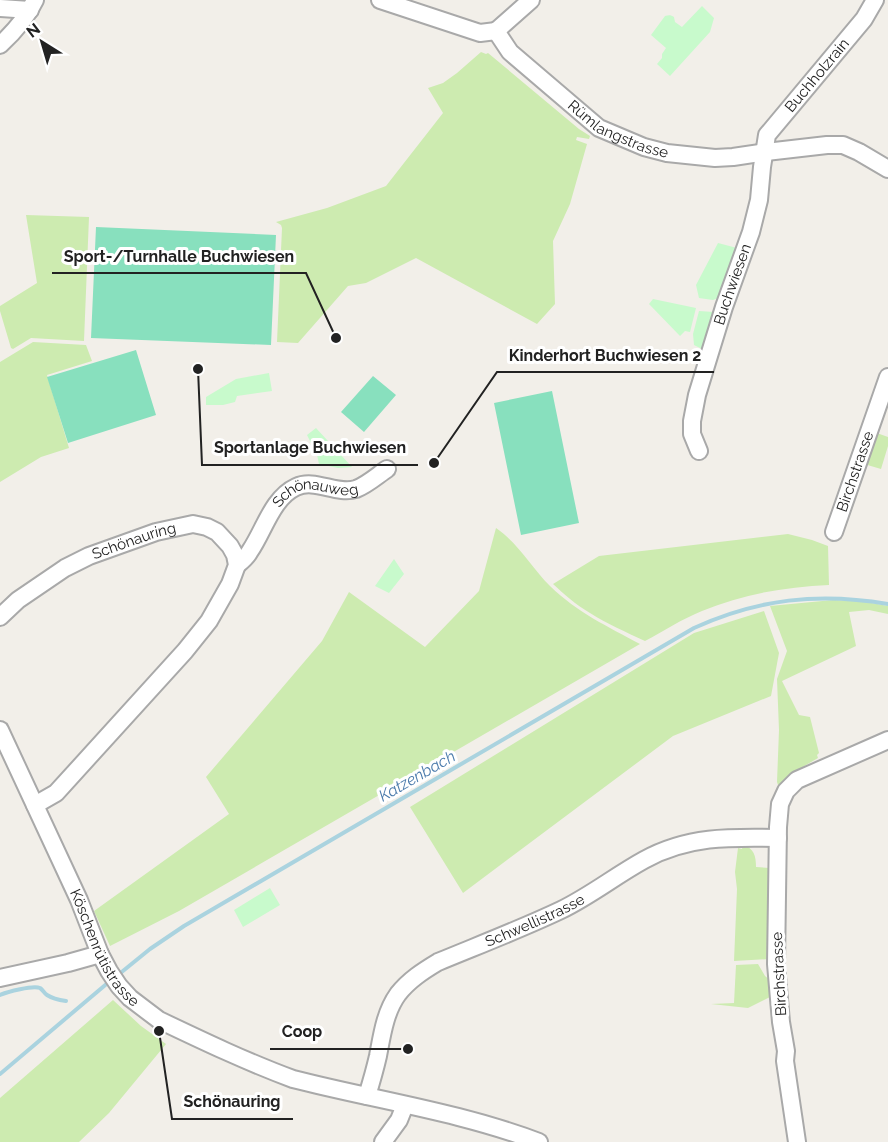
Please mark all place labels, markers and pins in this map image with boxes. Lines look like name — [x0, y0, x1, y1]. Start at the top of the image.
callout: Sport-/Turnhalle Buchwiesen — [52, 239, 306, 273]
callout: Kinderhort Buchwiesen 2 — [497, 338, 714, 372]
callout: Sportanlage Buchwiesen — [202, 431, 418, 465]
callout: Coop — [270, 1015, 335, 1049]
callout: Schönauring — [172, 1085, 293, 1119]

